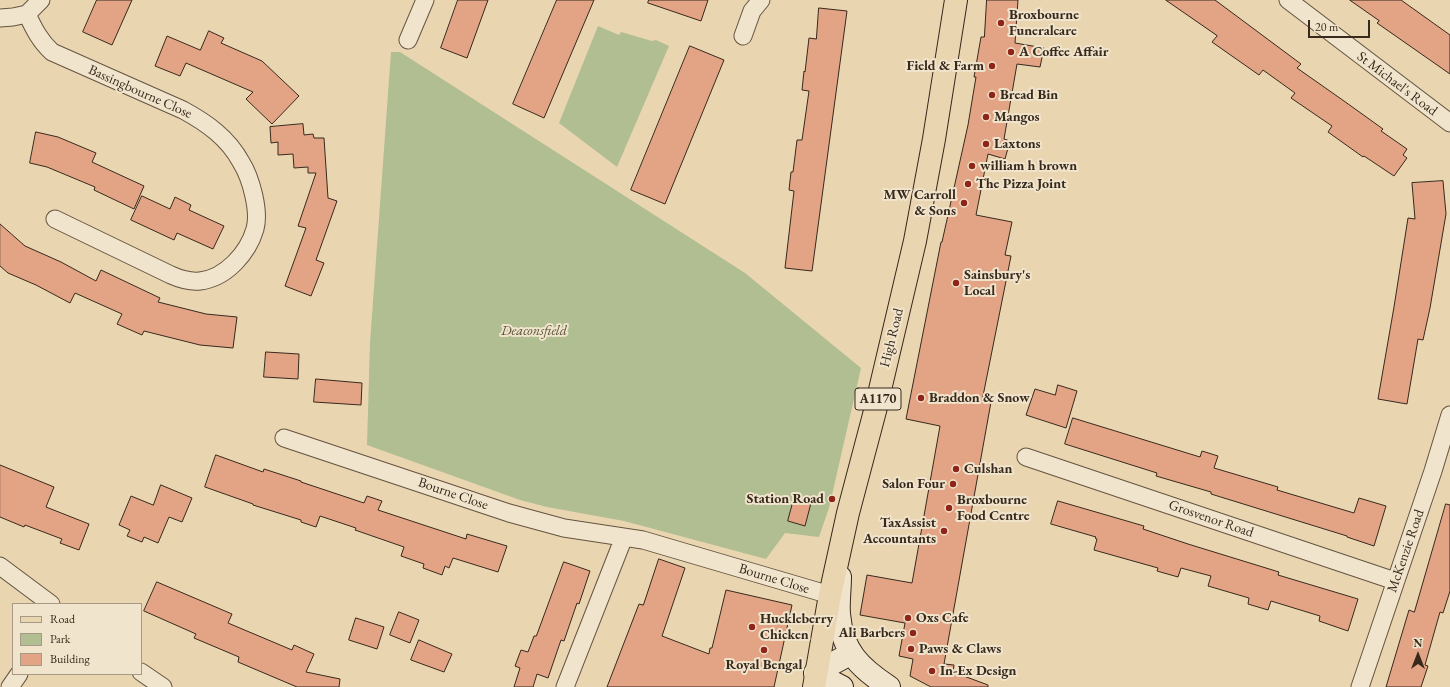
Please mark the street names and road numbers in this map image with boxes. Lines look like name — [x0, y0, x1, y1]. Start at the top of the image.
street label: St Michael's Road — [1353, 48, 1441, 120]
street label: Bassingbourne Close — [86, 62, 194, 122]
street label: High Road — [877, 307, 907, 369]
road number: A1170 — [855, 388, 901, 410]
street label: Bourne Close — [416, 474, 490, 514]
street label: Grosvenor Road — [1166, 497, 1256, 541]
street label: McKenzie Road — [1384, 507, 1428, 595]
street label: Bourne Close — [737, 560, 811, 598]

